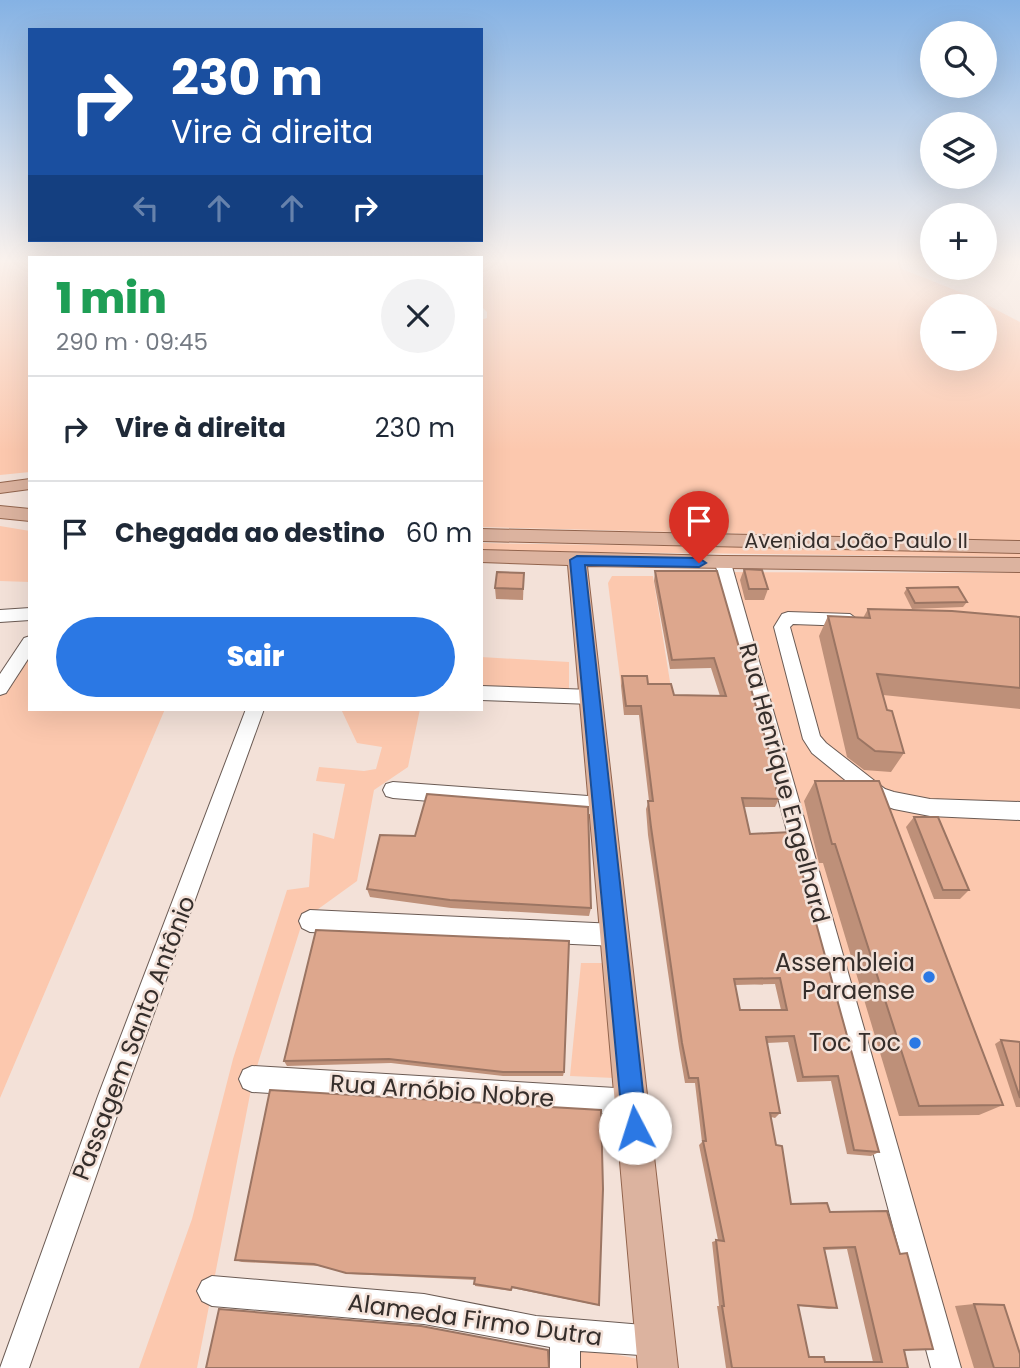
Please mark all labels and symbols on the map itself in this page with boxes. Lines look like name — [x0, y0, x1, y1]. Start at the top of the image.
pin — [669, 491, 729, 563]
street label: Avenida João Paulo II — [744, 526, 968, 555]
street label: Rua Henrique Engelhard — [731, 639, 838, 927]
street label: Passagem Santo Antônio — [64, 891, 203, 1185]
place label: Assembleia Paraense — [775, 946, 915, 1007]
marker: Assembleia Paraense — [921, 969, 937, 985]
place label: Toc Toc — [809, 1026, 901, 1059]
marker: Toc Toc — [907, 1035, 923, 1051]
street label: Rua Arnóbio Nobre — [329, 1066, 555, 1115]
position arrow — [598, 1091, 672, 1165]
street label: Alameda Firmo Dutra — [346, 1285, 604, 1354]

